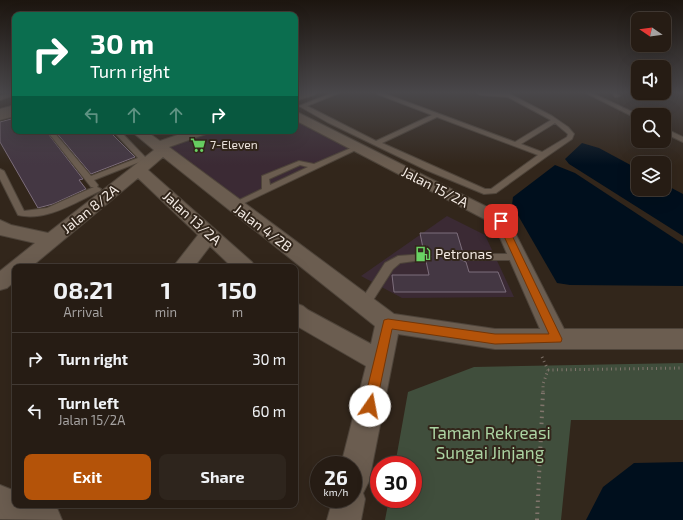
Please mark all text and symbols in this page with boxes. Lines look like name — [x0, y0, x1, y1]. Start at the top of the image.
north arrow — [631, 12, 671, 52]
map controls — [631, 12, 671, 196]
text: 30 m — [90, 26, 154, 60]
icon: right — [24, 28, 76, 80]
text: Turn right — [90, 60, 170, 82]
button: sound — [631, 60, 671, 100]
icon: left — [81, 104, 103, 126]
icon: ahead — [123, 104, 145, 126]
icon: ahead — [165, 104, 187, 126]
icon: right — [207, 104, 229, 126]
button: search — [631, 108, 671, 148]
supermarket icon: 7-Eleven — [189, 136, 207, 154]
place label: 7-Eleven — [210, 137, 258, 151]
button: layers — [631, 156, 671, 196]
street label: Jalan 15/2A — [399, 163, 472, 211]
street label: Jalan 8/2A — [58, 180, 122, 237]
street label: Jalan 13/2A — [160, 187, 225, 248]
street label: Jalan 4/2B — [231, 200, 296, 255]
pin — [484, 204, 518, 238]
icon: arrive — [490, 210, 512, 232]
fuel station icon: Petronas — [414, 245, 432, 263]
place label: Petronas — [435, 245, 492, 262]
text: 08:21 — [53, 275, 114, 304]
text: 1 — [161, 275, 171, 304]
text: 150 — [218, 275, 257, 304]
text: Arrival — [64, 304, 103, 320]
text: min — [155, 304, 177, 320]
text: m — [232, 304, 243, 320]
icon: right — [24, 348, 46, 370]
text: Turn right — [58, 350, 128, 368]
text: 30 m — [252, 350, 286, 368]
position arrow — [349, 385, 391, 427]
text: Turn left — [58, 394, 119, 412]
icon: left — [24, 400, 46, 422]
text: 60 m — [252, 402, 286, 420]
text: Jalan 15/2A — [58, 412, 125, 428]
park label: Taman Rekreasi Sungai Jinjang — [429, 422, 551, 463]
button: Exit — [24, 454, 151, 500]
button: Share — [159, 454, 286, 500]
speed limit sign: 30 — [370, 456, 422, 508]
text: 26 — [324, 465, 348, 489]
text: km/h — [324, 486, 348, 498]

